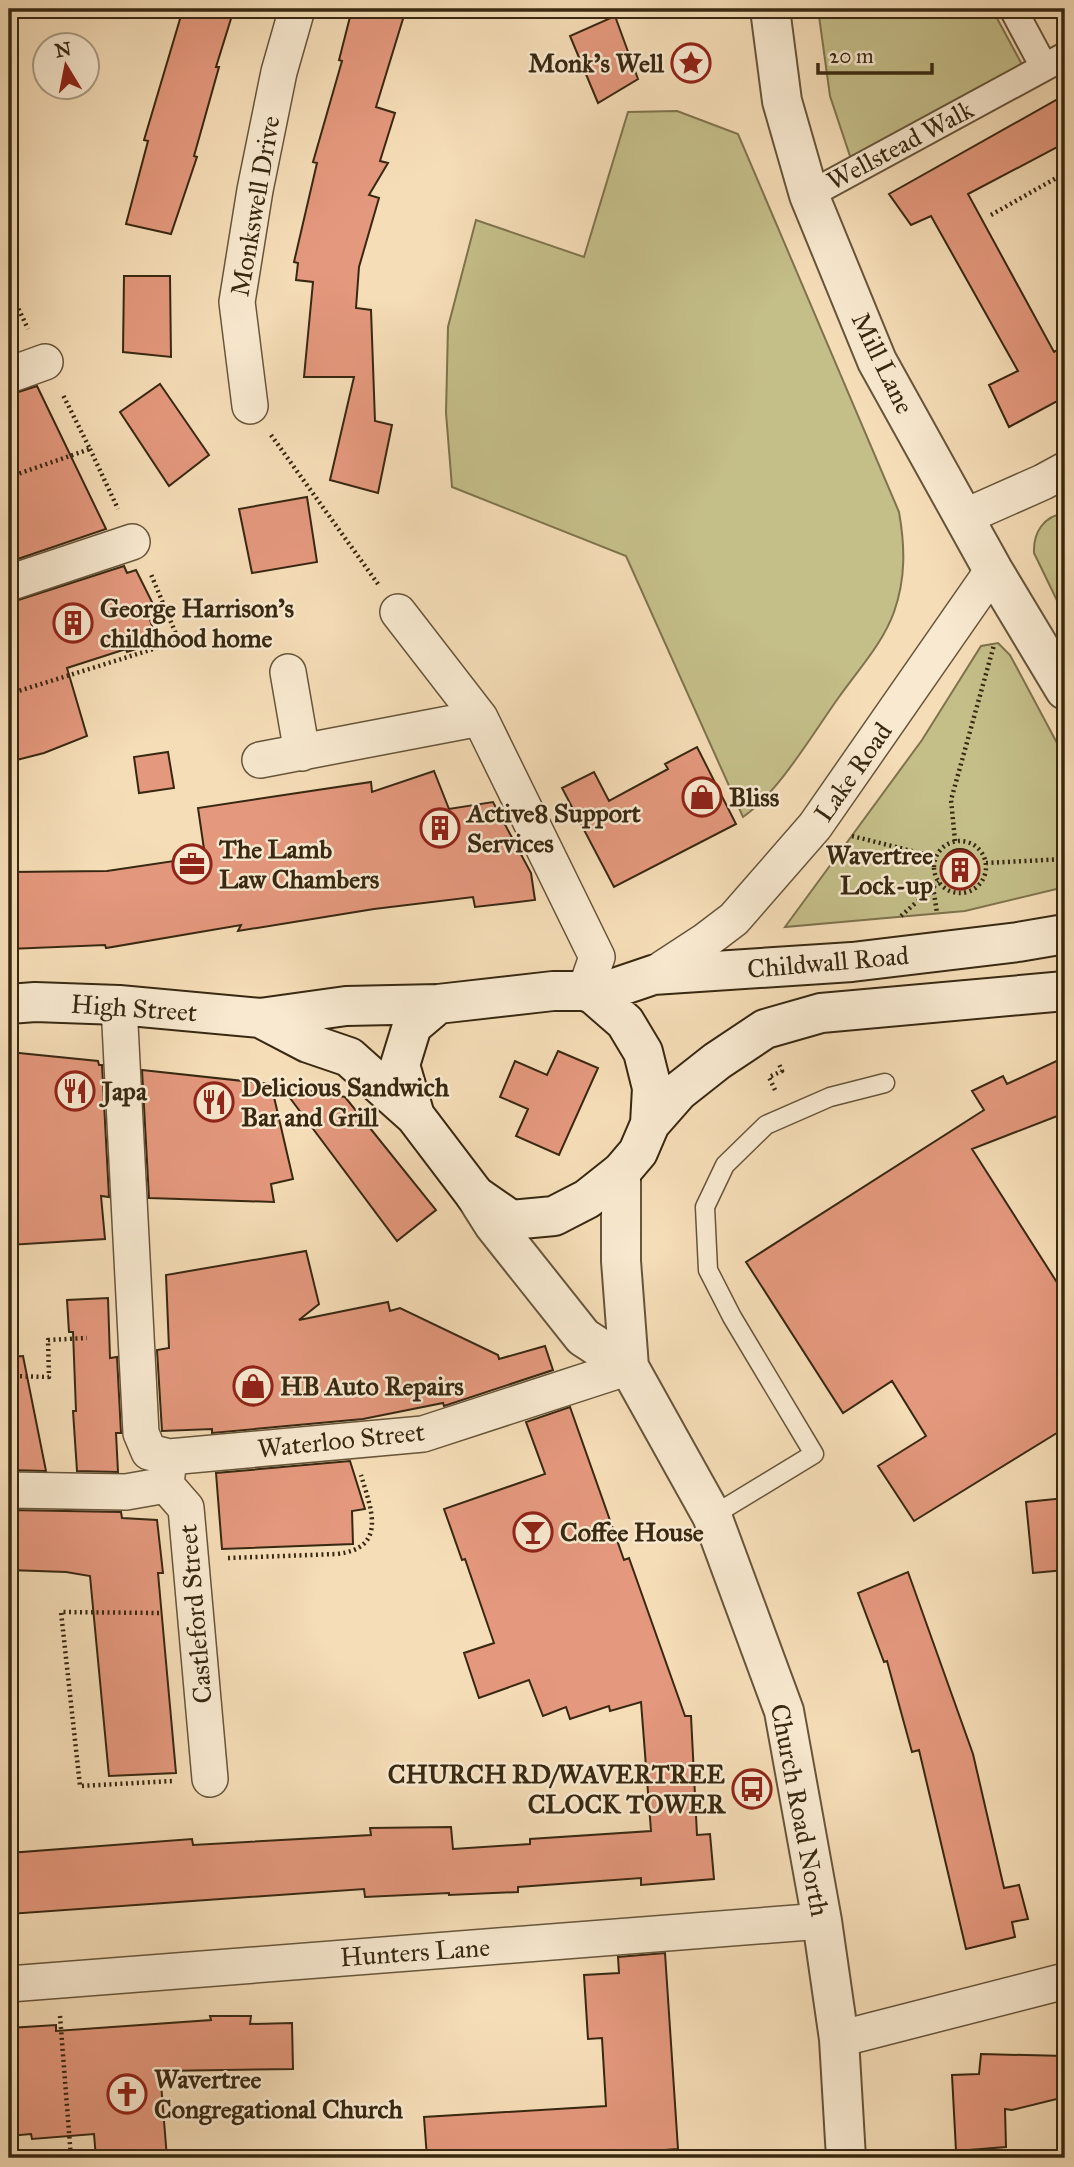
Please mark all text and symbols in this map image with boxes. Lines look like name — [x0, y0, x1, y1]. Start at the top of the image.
north arrow — [32, 32, 102, 102]
scale bar — [818, 32, 932, 76]
text: N — [53, 37, 73, 62]
place icon: Monk's Well — [670, 42, 712, 84]
text: 20 m — [829, 43, 874, 69]
place label: Monk's Well — [528, 47, 665, 79]
street label: Wellstead Walk — [821, 93, 979, 197]
street label: Monkswell Drive — [223, 113, 287, 299]
street label: Mill Lane — [845, 307, 921, 419]
place label: George Harrison's childhood home — [100, 592, 295, 654]
building icon: George Harrison's childhood home — [52, 602, 94, 644]
street label: Lake Road — [807, 716, 899, 828]
shop icon: Bliss — [681, 776, 723, 818]
place label: Bliss — [729, 781, 780, 813]
place label: Active8 Support Services — [465, 797, 642, 859]
building icon: Active8 Support Services — [419, 807, 461, 849]
place label: The Lamb Law Chambers — [218, 833, 380, 895]
place label: Wavertree Lock-up — [826, 839, 933, 901]
office icon: The Lamb Law Chambers — [171, 843, 213, 885]
building icon: Wavertree Lock-up — [939, 849, 981, 891]
street label: Childwall Road — [746, 939, 910, 985]
street label: High Street — [70, 988, 198, 1028]
restaurant icon: Japa — [54, 1070, 96, 1112]
place label: Delicious Sandwich Bar and Grill — [241, 1071, 450, 1133]
place label: Japa — [99, 1075, 148, 1108]
restaurant icon: Delicious Sandwich Bar and Grill — [193, 1081, 235, 1123]
shop icon: HB Auto Repairs — [232, 1365, 274, 1407]
place label: HB Auto Repairs — [280, 1370, 464, 1402]
street label: Waterloo Street — [256, 1415, 426, 1465]
bar icon: Coffee House — [512, 1511, 554, 1553]
place label: Coffee House — [560, 1516, 704, 1548]
street label: Castleford Street — [171, 1523, 219, 1705]
street label: Church Road North — [764, 1701, 836, 1919]
place label: CHURCH RD/WAVERTREE CLOCK TOWER — [388, 1758, 727, 1820]
bus stop icon: CHURCH RD/WAVERTREE CLOCK TOWER — [731, 1768, 773, 1810]
street label: Hunters Lane — [339, 1931, 491, 1973]
place label: Wavertree Congregational Church — [154, 2063, 403, 2126]
church icon: Wavertree Congregational Church — [106, 2073, 148, 2115]

